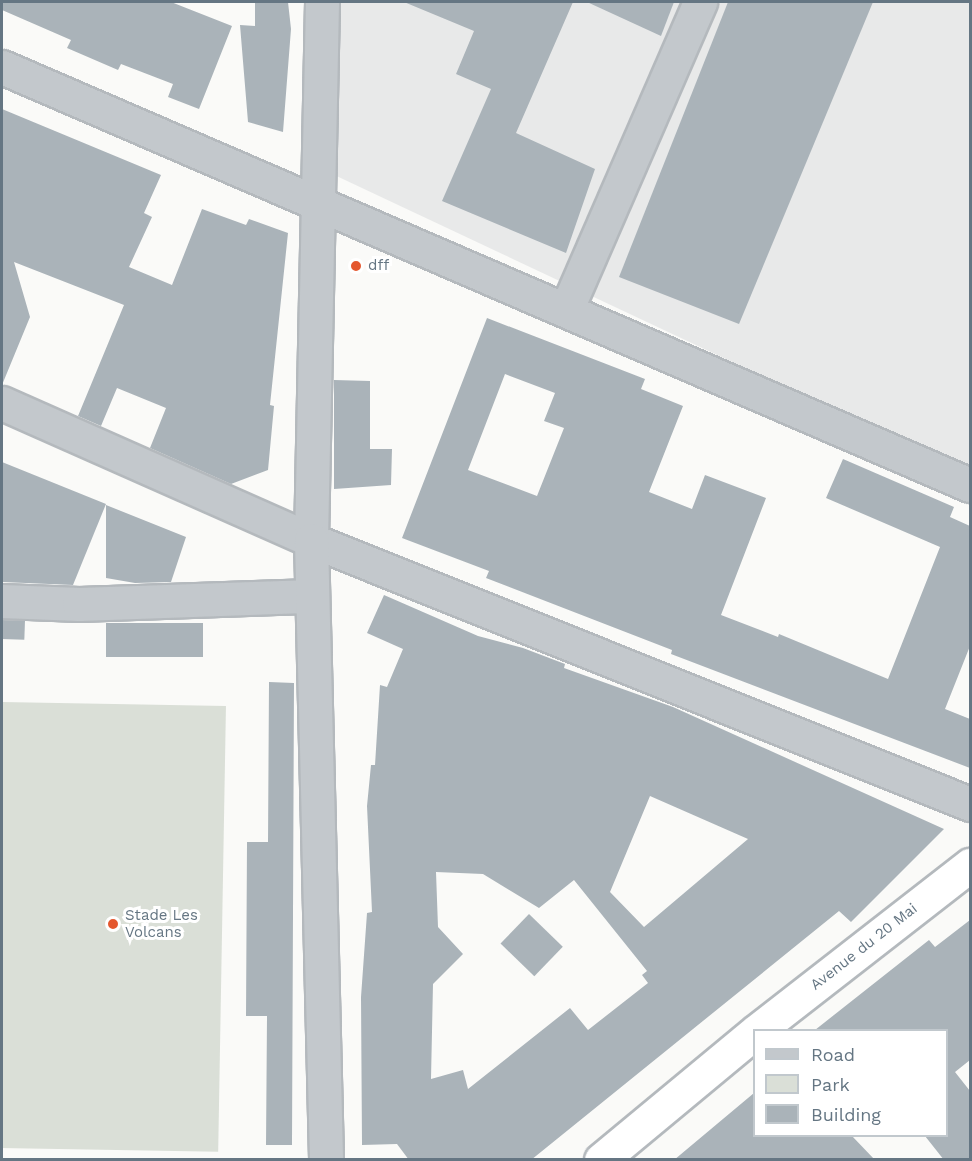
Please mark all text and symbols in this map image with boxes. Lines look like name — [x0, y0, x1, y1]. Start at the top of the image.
place label: dff — [368, 257, 389, 275]
marker: dff — [349, 259, 363, 273]
street label: Avenue du 20 Mai — [807, 900, 921, 994]
place label: Stade Les Volcans — [125, 906, 198, 941]
marker: Stade Les Volcans — [106, 917, 120, 931]
legend — [753, 1029, 948, 1137]
text: Road — [811, 1044, 855, 1065]
text: Park — [811, 1074, 850, 1095]
text: Building — [811, 1104, 881, 1125]

